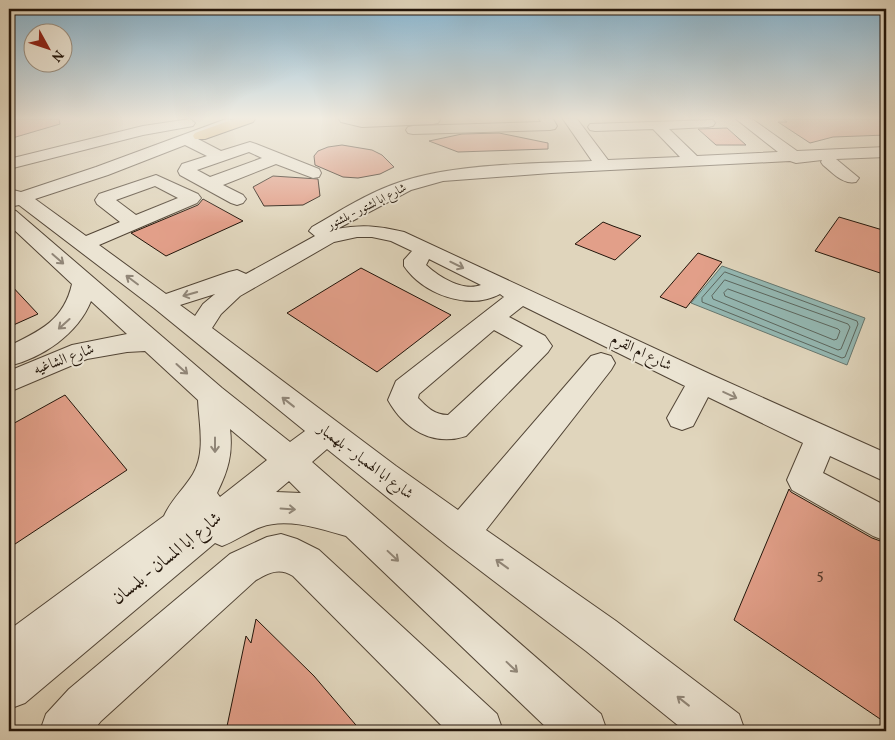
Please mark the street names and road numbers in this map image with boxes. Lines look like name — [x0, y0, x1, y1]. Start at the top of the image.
street label: شارع ابا لشتور - بلشتور — [324, 180, 410, 236]
street label: شارع ام القرم — [606, 329, 675, 378]
street label: شارع الشاغيه — [31, 339, 98, 382]
street label: شارع ابا الهمبار - بلهمبار — [310, 418, 417, 506]
street label: شارع ابا المسان - بلمسان — [107, 507, 228, 612]

